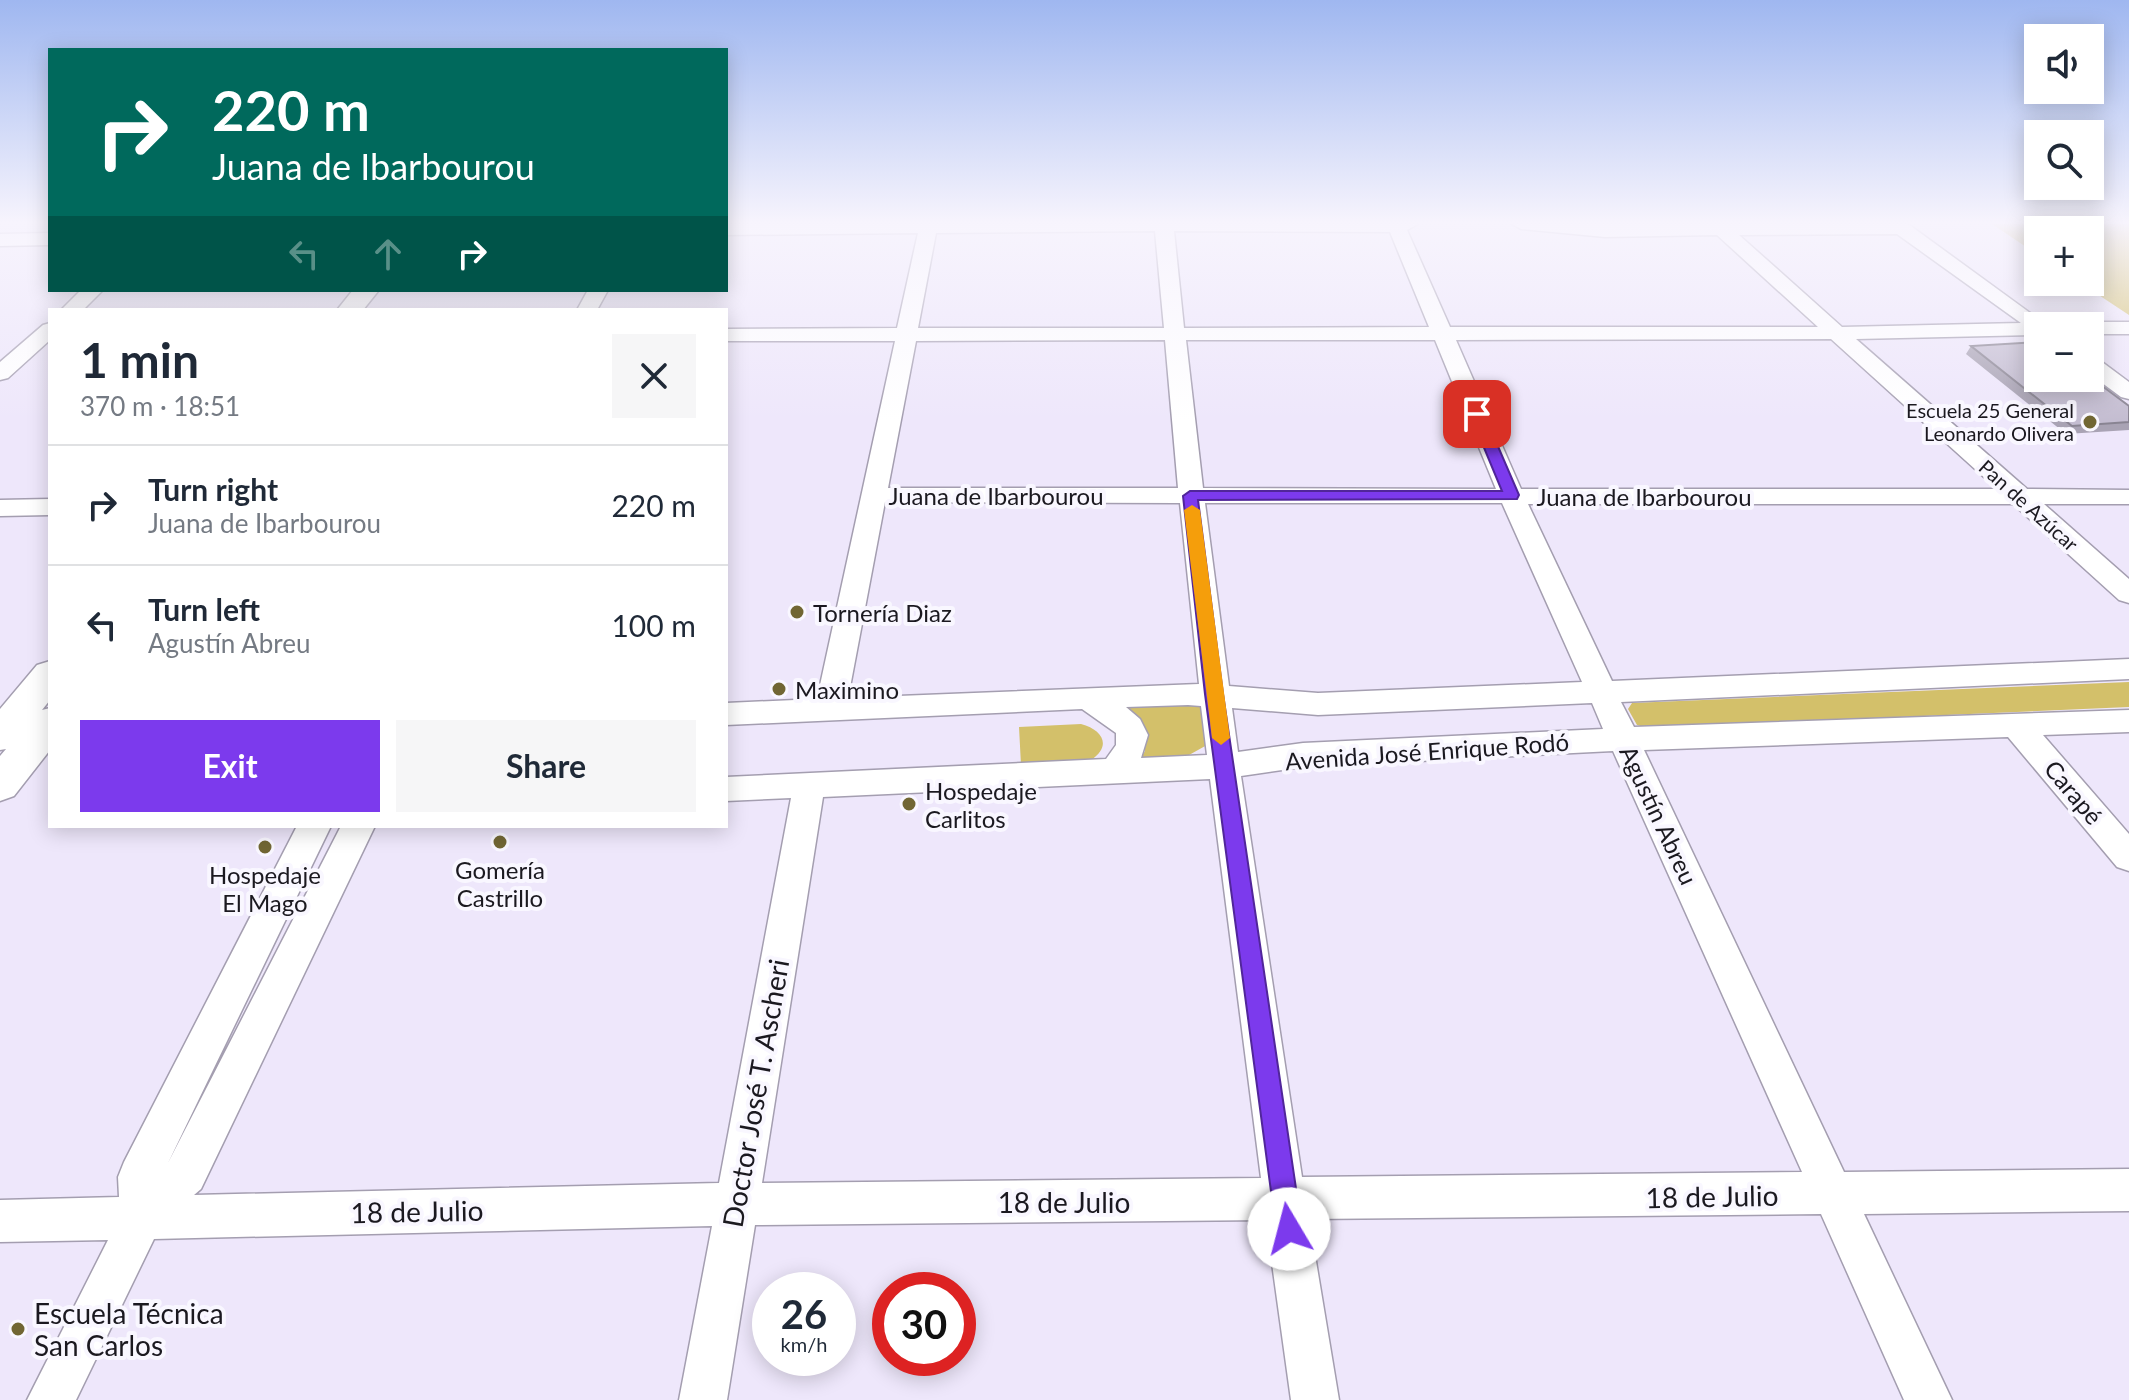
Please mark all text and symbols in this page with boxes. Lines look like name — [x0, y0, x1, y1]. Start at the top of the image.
map controls — [2024, 24, 2104, 392]
button: sound — [2024, 24, 2104, 104]
text: 220 m — [212, 76, 370, 143]
icon: right — [80, 80, 184, 184]
button: search — [2024, 120, 2104, 200]
text: Juana de Ibarbourou — [212, 144, 535, 188]
button: + — [2024, 216, 2104, 296]
icon: left — [282, 232, 326, 276]
icon: ahead — [366, 232, 410, 276]
icon: right — [450, 232, 494, 276]
button: − — [2024, 312, 2104, 392]
text: 1 min — [80, 331, 199, 388]
button: close — [612, 334, 696, 418]
pin — [1443, 380, 1511, 448]
text: 370 m · 18:51 — [80, 390, 240, 422]
icon: arrive — [1455, 392, 1499, 436]
place label: Escuela 25 General Leonardo Olivera — [1906, 398, 2074, 445]
marker: Escuela 25 General Leonardo Olivera — [2081, 413, 2099, 431]
street label: Pan de Azúcar — [1975, 454, 2084, 556]
text: Turn right — [148, 471, 278, 507]
street label: Juana de Ibarbourou — [888, 481, 1104, 510]
street label: Juana de Ibarbourou — [1536, 482, 1752, 511]
icon: right — [80, 483, 124, 527]
text: 220 m — [611, 487, 696, 523]
text: Juana de Ibarbourou — [148, 507, 381, 539]
text: Turn left — [148, 591, 260, 627]
place label: Tornería Diaz — [813, 598, 952, 627]
icon: left — [80, 603, 124, 647]
marker: Tornería Diaz — [788, 603, 806, 621]
text: 100 m — [611, 607, 696, 643]
text: Agustín Abreu — [148, 627, 310, 659]
place label: Maximino — [795, 675, 899, 704]
marker: Maximino — [770, 680, 788, 698]
button: Exit — [80, 720, 380, 812]
button: Share — [396, 720, 696, 812]
street label: Avenida José Enrique Rodó — [1284, 727, 1570, 775]
street label: Agustín Abreu — [1614, 741, 1704, 889]
street label: Carapé — [2039, 754, 2109, 830]
place label: Hospedaje Carlitos — [925, 776, 1037, 833]
marker: Hospedaje Carlitos — [900, 795, 918, 813]
marker: Gomería Castrillo — [491, 833, 509, 851]
marker: Hospedaje El Mago — [256, 838, 274, 856]
place label: Gomería Castrillo — [455, 855, 545, 912]
place label: Hospedaje El Mago — [209, 860, 321, 917]
street label: Doctor José T. Ascheri — [715, 956, 795, 1230]
street label: 18 de Julio — [1645, 1178, 1779, 1214]
street label: 18 de Julio — [998, 1185, 1130, 1219]
position arrow — [1247, 1187, 1331, 1271]
street label: 18 de Julio — [350, 1193, 484, 1229]
speed limit sign: 30 — [872, 1272, 976, 1376]
text: 26 — [781, 1290, 827, 1338]
place label: Escuela Técnica San Carlos — [34, 1296, 224, 1362]
marker: Escuela Técnica San Carlos — [9, 1320, 27, 1338]
text: km/h — [781, 1332, 827, 1356]

